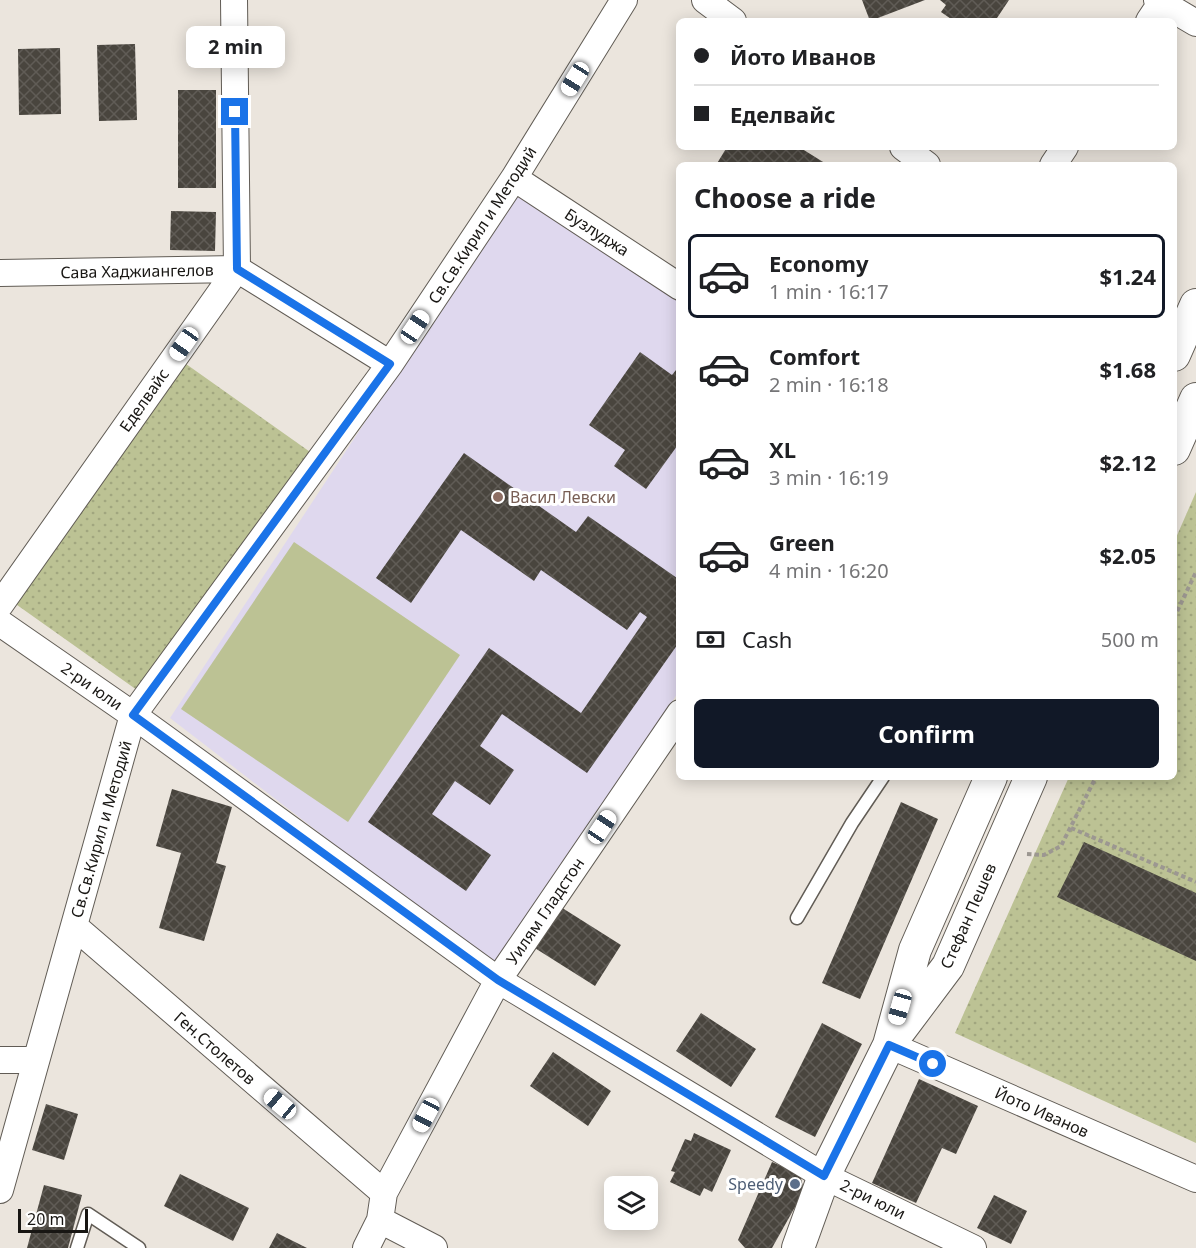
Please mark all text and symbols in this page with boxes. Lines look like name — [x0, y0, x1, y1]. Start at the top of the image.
callout: 2 min — [186, 25, 284, 67]
text: 2 min — [208, 33, 263, 60]
text: Йото Иванов — [730, 41, 876, 71]
car — [558, 59, 592, 99]
route end — [221, 98, 248, 125]
text: Еделвайс — [730, 99, 836, 129]
street label: Св.Св.Кирил и Методий — [423, 142, 541, 308]
text: Choose a ride — [694, 179, 876, 216]
street label: Бузлуджа — [560, 203, 634, 261]
text: Economy — [769, 248, 868, 278]
icon: car — [697, 249, 751, 303]
street label: Сава Хаджиангелов — [60, 259, 214, 283]
text: $1.24 — [1099, 261, 1156, 291]
text: 1 min · 16:17 — [769, 278, 889, 305]
car — [397, 307, 433, 347]
car — [166, 324, 202, 364]
text: Comfort — [769, 341, 860, 371]
icon: car — [697, 342, 751, 396]
text: $1.68 — [1099, 354, 1156, 384]
street label: Еделвайс — [114, 364, 174, 436]
text: 2 min · 16:18 — [769, 371, 889, 398]
text: XL — [769, 434, 796, 464]
icon: car — [697, 435, 751, 489]
text: $2.12 — [1099, 447, 1156, 477]
text: 3 min · 16:19 — [769, 464, 889, 491]
place label: Васил Левски — [510, 486, 616, 508]
marker: Васил Левски — [491, 490, 505, 504]
text: Green — [769, 527, 835, 557]
icon: car — [697, 528, 751, 582]
text: $2.05 — [1099, 540, 1156, 570]
text: 4 min · 16:20 — [769, 557, 889, 584]
icon: cash — [694, 623, 727, 656]
text: Cash — [742, 624, 792, 654]
text: 500 m — [1101, 626, 1159, 653]
street label: 2-ри юли — [57, 657, 127, 715]
button: Confirm — [694, 699, 1159, 768]
street label: Св.Св.Кирил и Методий — [65, 738, 137, 920]
car — [584, 807, 620, 847]
street label: Уилям Гладстон — [501, 853, 589, 969]
street label: Стефан Пешев — [935, 860, 1001, 972]
car — [886, 987, 914, 1027]
street label: Ген.Столетов — [170, 1006, 260, 1090]
route start — [919, 1050, 946, 1077]
street label: Йото Иванов — [991, 1081, 1093, 1143]
car — [260, 1086, 300, 1122]
car — [410, 1095, 442, 1135]
place label: Speedy — [728, 1173, 784, 1195]
street label: 2-ри юли — [837, 1174, 909, 1224]
map controls — [604, 1176, 658, 1230]
button: layers — [604, 1176, 658, 1230]
marker: Speedy — [788, 1177, 802, 1191]
scale bar — [18, 1206, 88, 1234]
text: 20 m — [27, 1208, 64, 1230]

